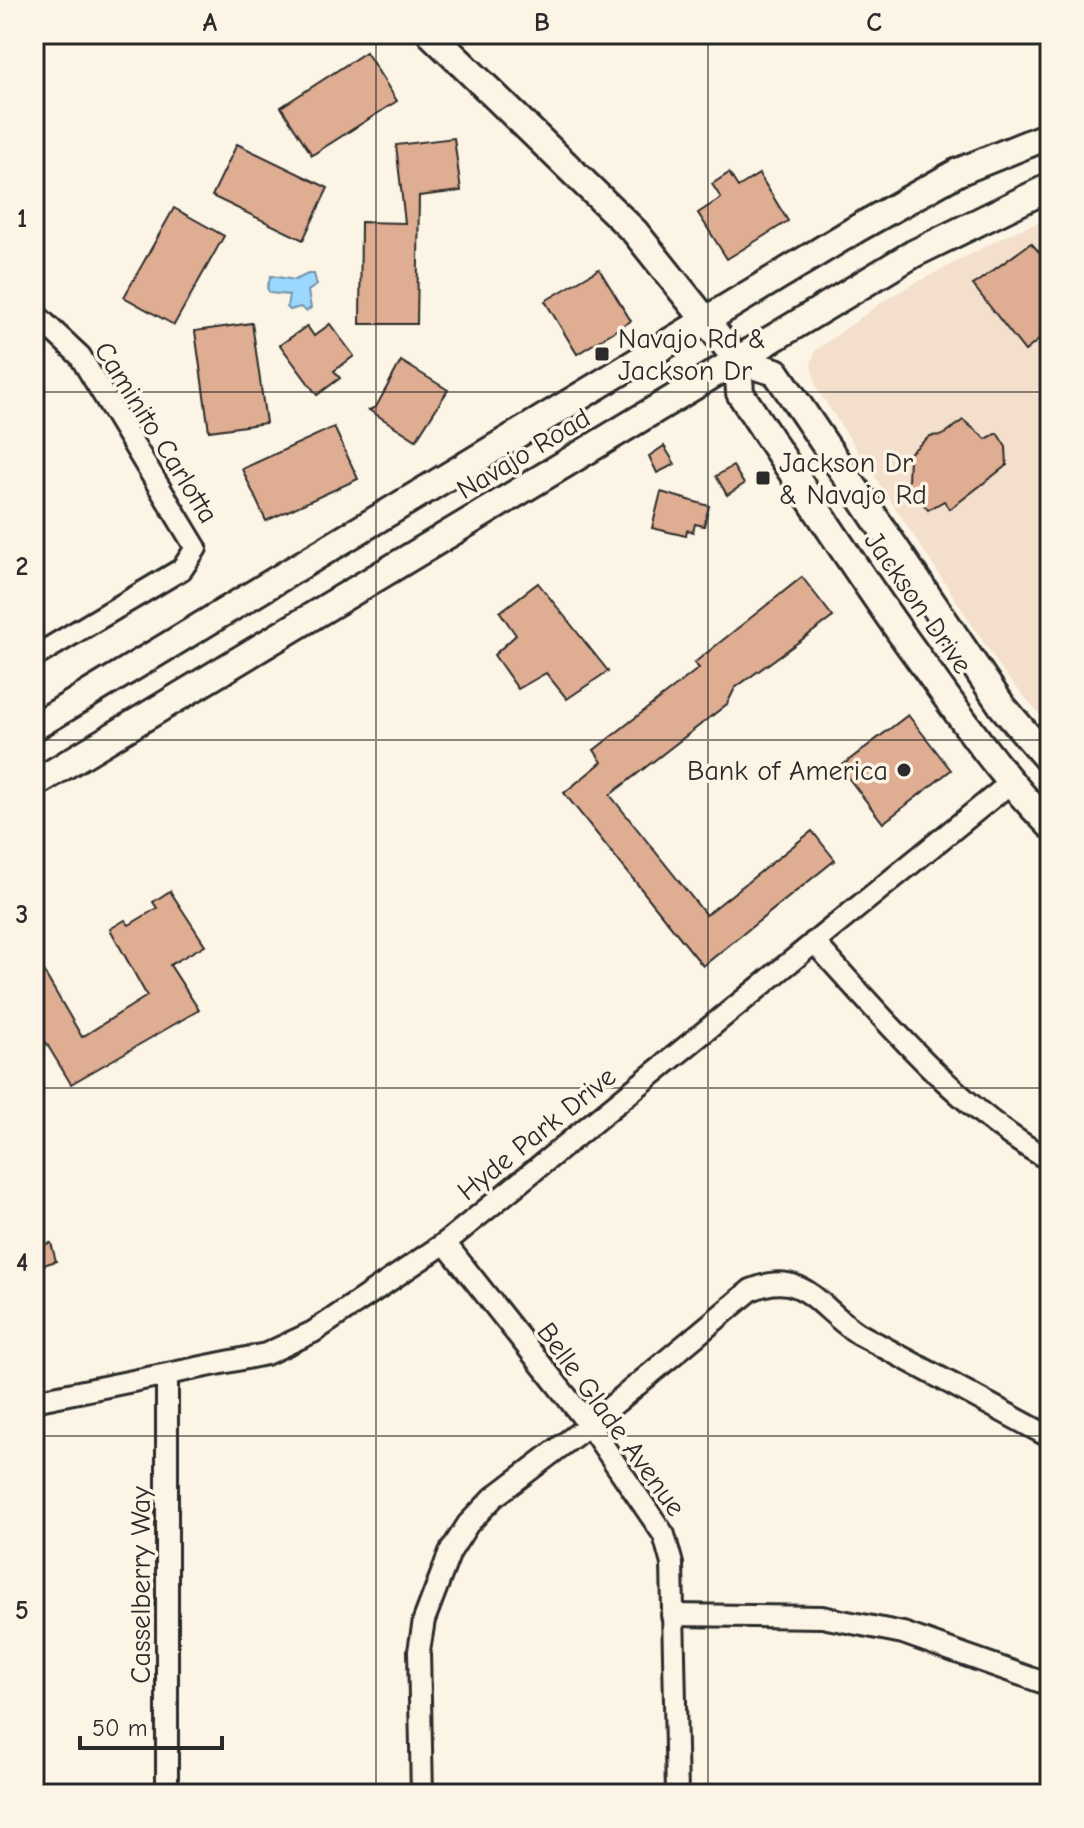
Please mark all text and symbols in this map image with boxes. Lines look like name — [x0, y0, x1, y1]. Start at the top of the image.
text: A — [203, 8, 218, 38]
text: B — [534, 8, 550, 38]
text: C — [866, 8, 882, 38]
text: 1 — [17, 204, 27, 234]
place label: Navajo Rd & Jackson Dr — [618, 323, 766, 387]
street label: Caminito Carlotta — [88, 336, 225, 529]
marker: Navajo Rd & Jackson Dr — [593, 345, 611, 363]
street label: Navajo Road — [451, 402, 596, 506]
place label: Jackson Dr & Navajo Rd — [779, 447, 927, 511]
marker: Jackson Dr & Navajo Rd — [754, 469, 772, 487]
street label: Jackson Drive — [858, 526, 979, 680]
text: 2 — [16, 552, 28, 582]
place label: Bank of America — [687, 755, 888, 787]
marker: Bank of America — [895, 761, 913, 779]
text: 3 — [16, 900, 28, 930]
street label: Hyde Park Drive — [451, 1060, 622, 1207]
text: 4 — [16, 1248, 28, 1278]
street label: Belle Glade Avenue — [530, 1317, 692, 1522]
street label: Casselberry Way — [125, 1486, 157, 1684]
text: 5 — [15, 1596, 29, 1626]
scale bar — [80, 1700, 222, 1750]
text: 50 m — [92, 1714, 148, 1742]

